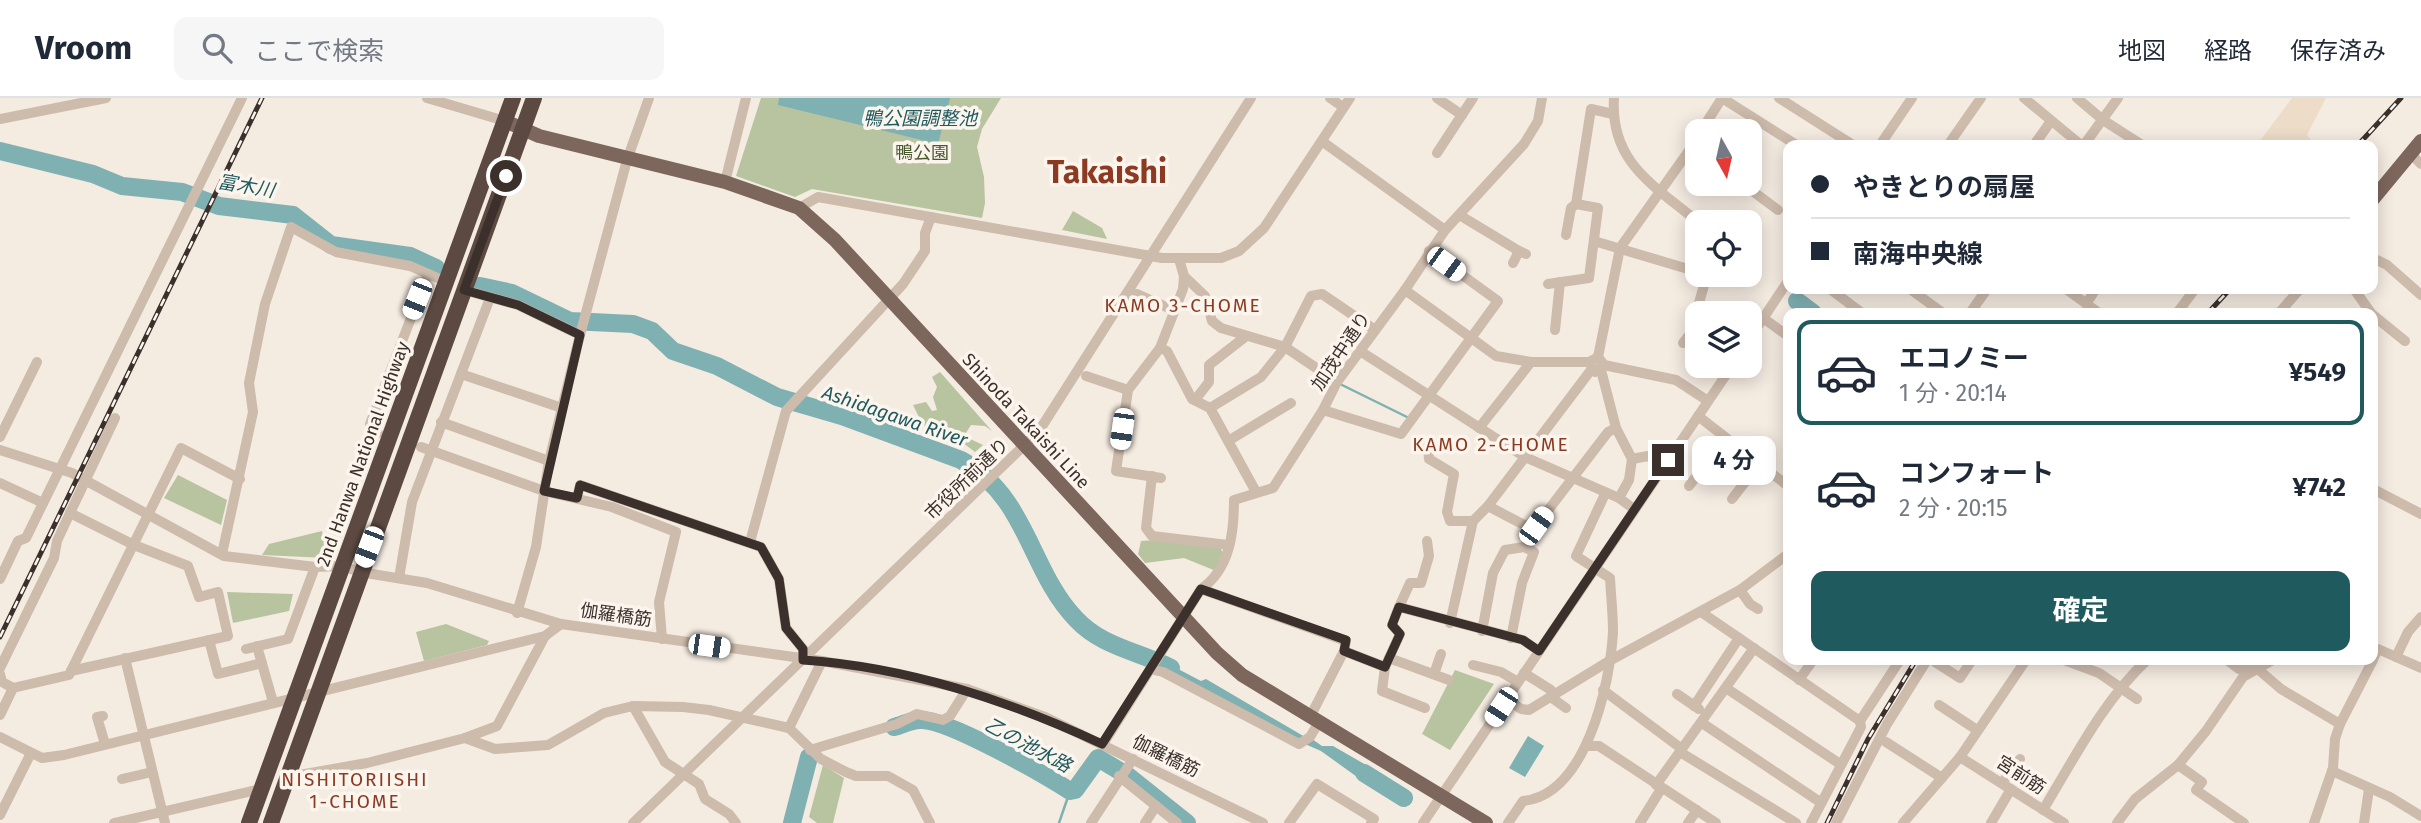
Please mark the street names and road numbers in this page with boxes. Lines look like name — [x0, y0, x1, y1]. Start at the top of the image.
street label: 加茂中通り — [1307, 308, 1375, 394]
street label: 2nd Hanwa National Highway — [312, 339, 414, 569]
street label: Shinoda Takaishi Line — [958, 349, 1094, 493]
street label: 市役所前通り — [921, 434, 1013, 524]
street label: 伽羅橋筋 — [579, 599, 653, 631]
street label: 伽羅橋筋 — [1129, 730, 1203, 782]
street label: 宮前筋 — [1992, 751, 2050, 799]

